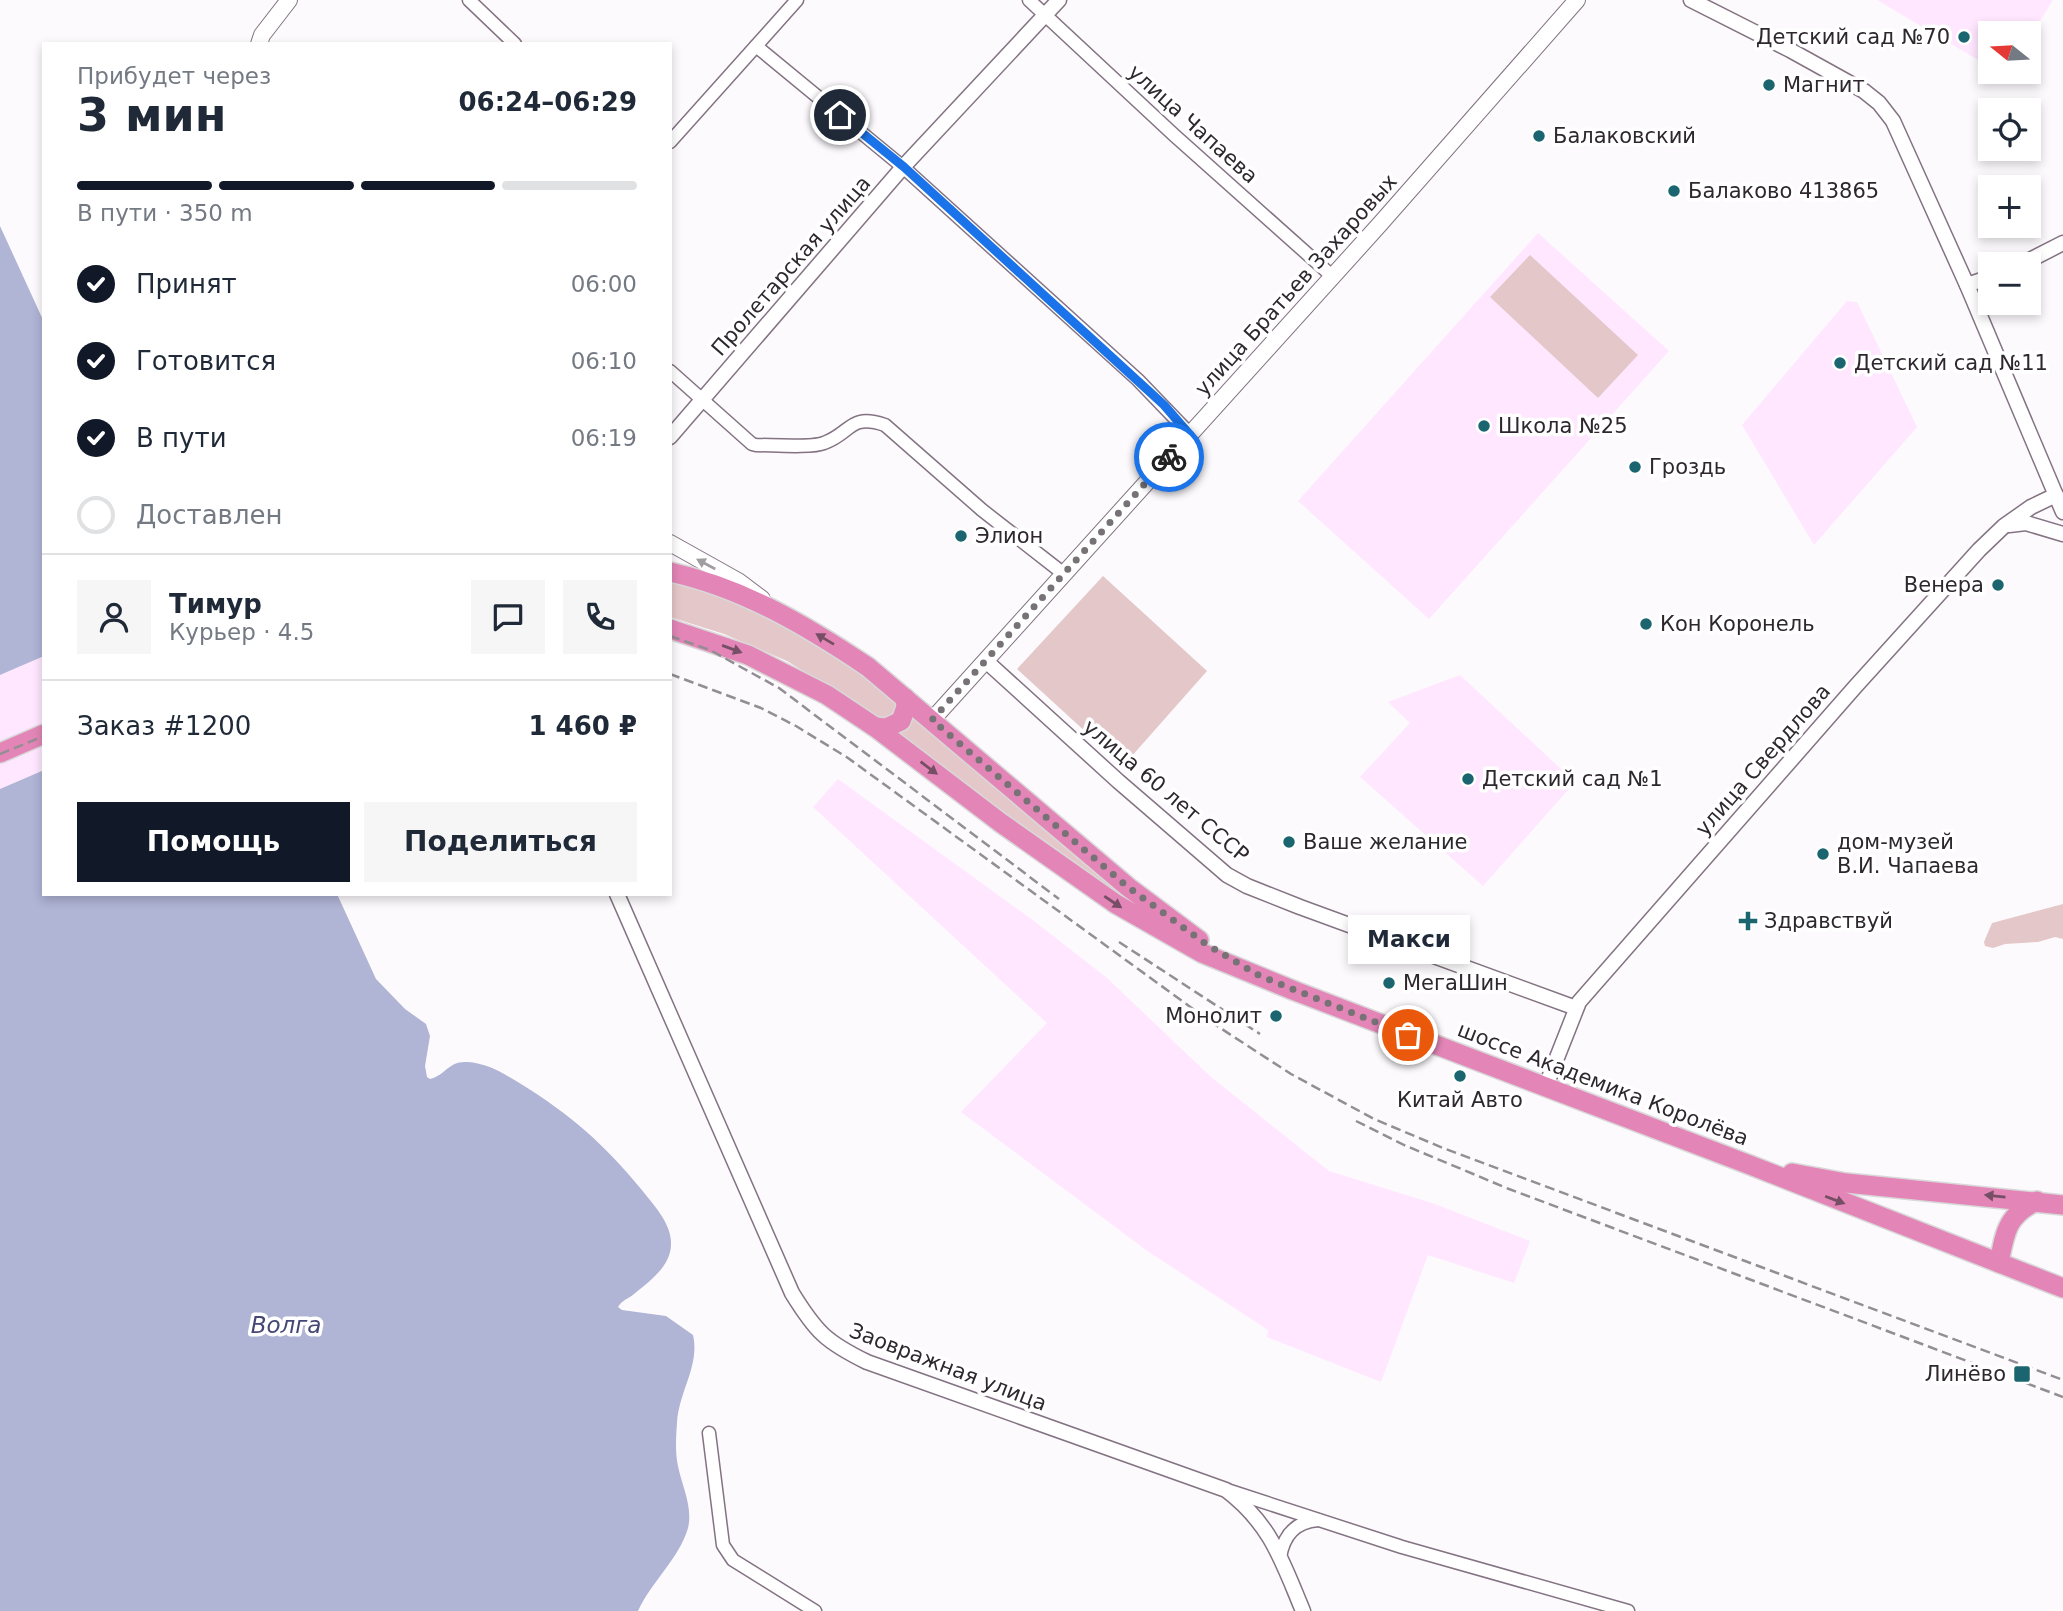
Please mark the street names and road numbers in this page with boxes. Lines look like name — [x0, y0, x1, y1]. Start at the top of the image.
street label: улица Чапаева — [1124, 60, 1262, 188]
street label: улица Братьев Захаровых — [1190, 169, 1402, 401]
street label: Пролетарская улица — [707, 171, 875, 361]
street label: улица Свердлова — [1691, 679, 1835, 841]
street label: улица 60 лет СССР — [1078, 715, 1254, 867]
street label: шоссе Академика Королёва — [1454, 1017, 1752, 1151]
street label: Заовражная улица — [846, 1318, 1050, 1416]

